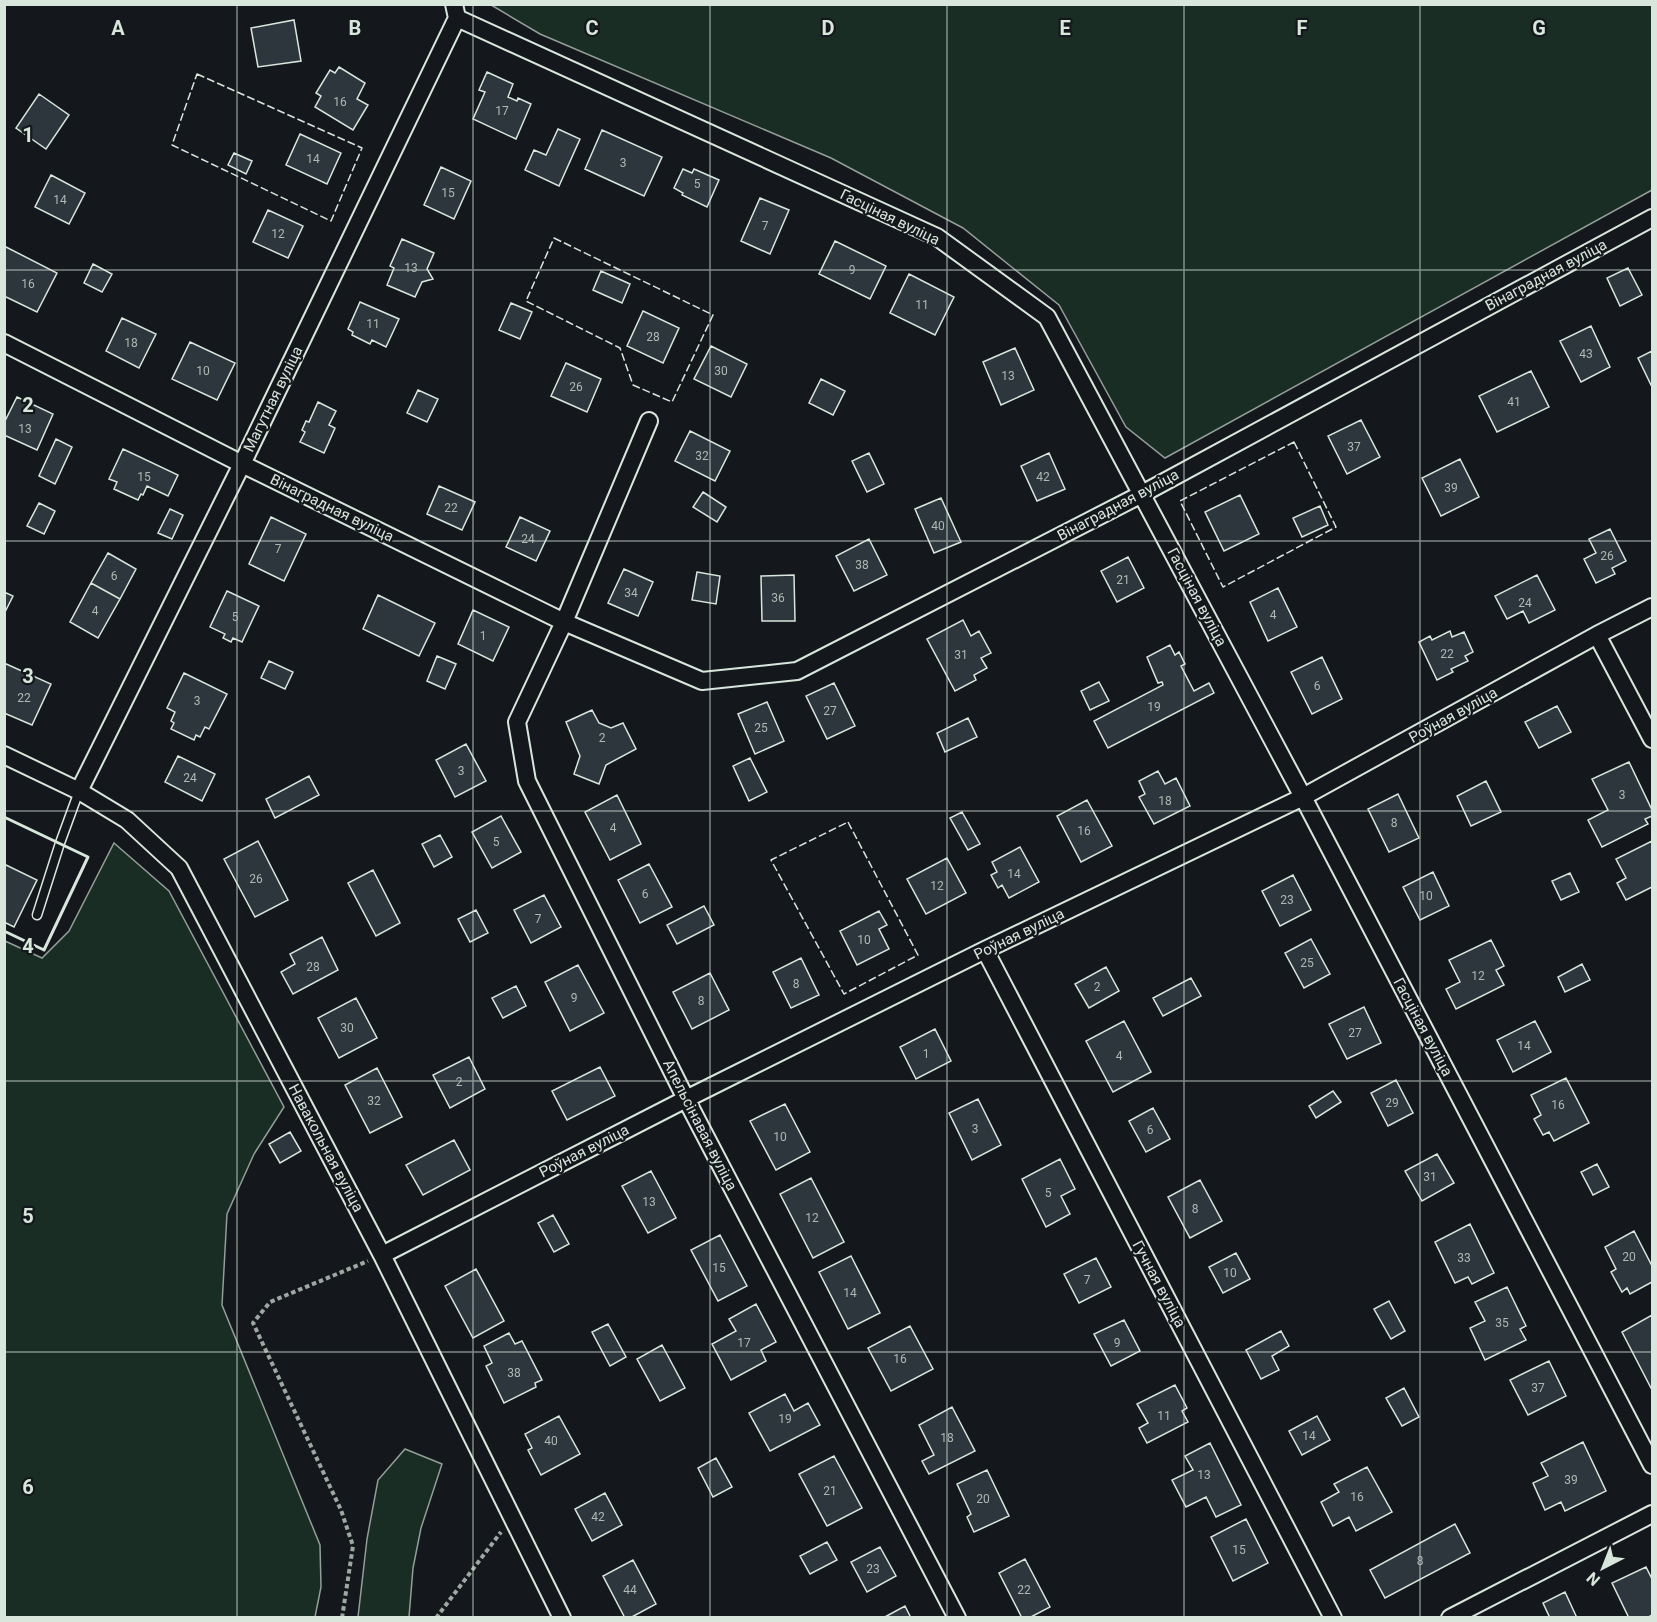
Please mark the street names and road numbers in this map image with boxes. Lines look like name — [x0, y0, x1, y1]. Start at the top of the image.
street label: Гасціная вуліца — [837, 185, 943, 249]
street label: Вінаградная вуліца — [1482, 235, 1610, 315]
street label: Магутная вуліца — [240, 343, 306, 455]
street label: Вінаградная вуліца — [1054, 465, 1182, 545]
street label: Вінаградная вуліца — [267, 470, 397, 546]
street label: Гасціная вуліца — [1164, 545, 1230, 649]
street label: Роўная вуліца — [1406, 683, 1500, 747]
street label: Роўная вуліца — [971, 904, 1067, 964]
street label: Гасціная вуліца — [1390, 975, 1456, 1079]
street label: Апельсінавая вуліца — [659, 1056, 741, 1194]
street label: Навакольная вуліца — [285, 1081, 367, 1215]
street label: Роўная вуліца — [536, 1121, 632, 1181]
street label: Гучная вуліца — [1129, 1237, 1189, 1331]

